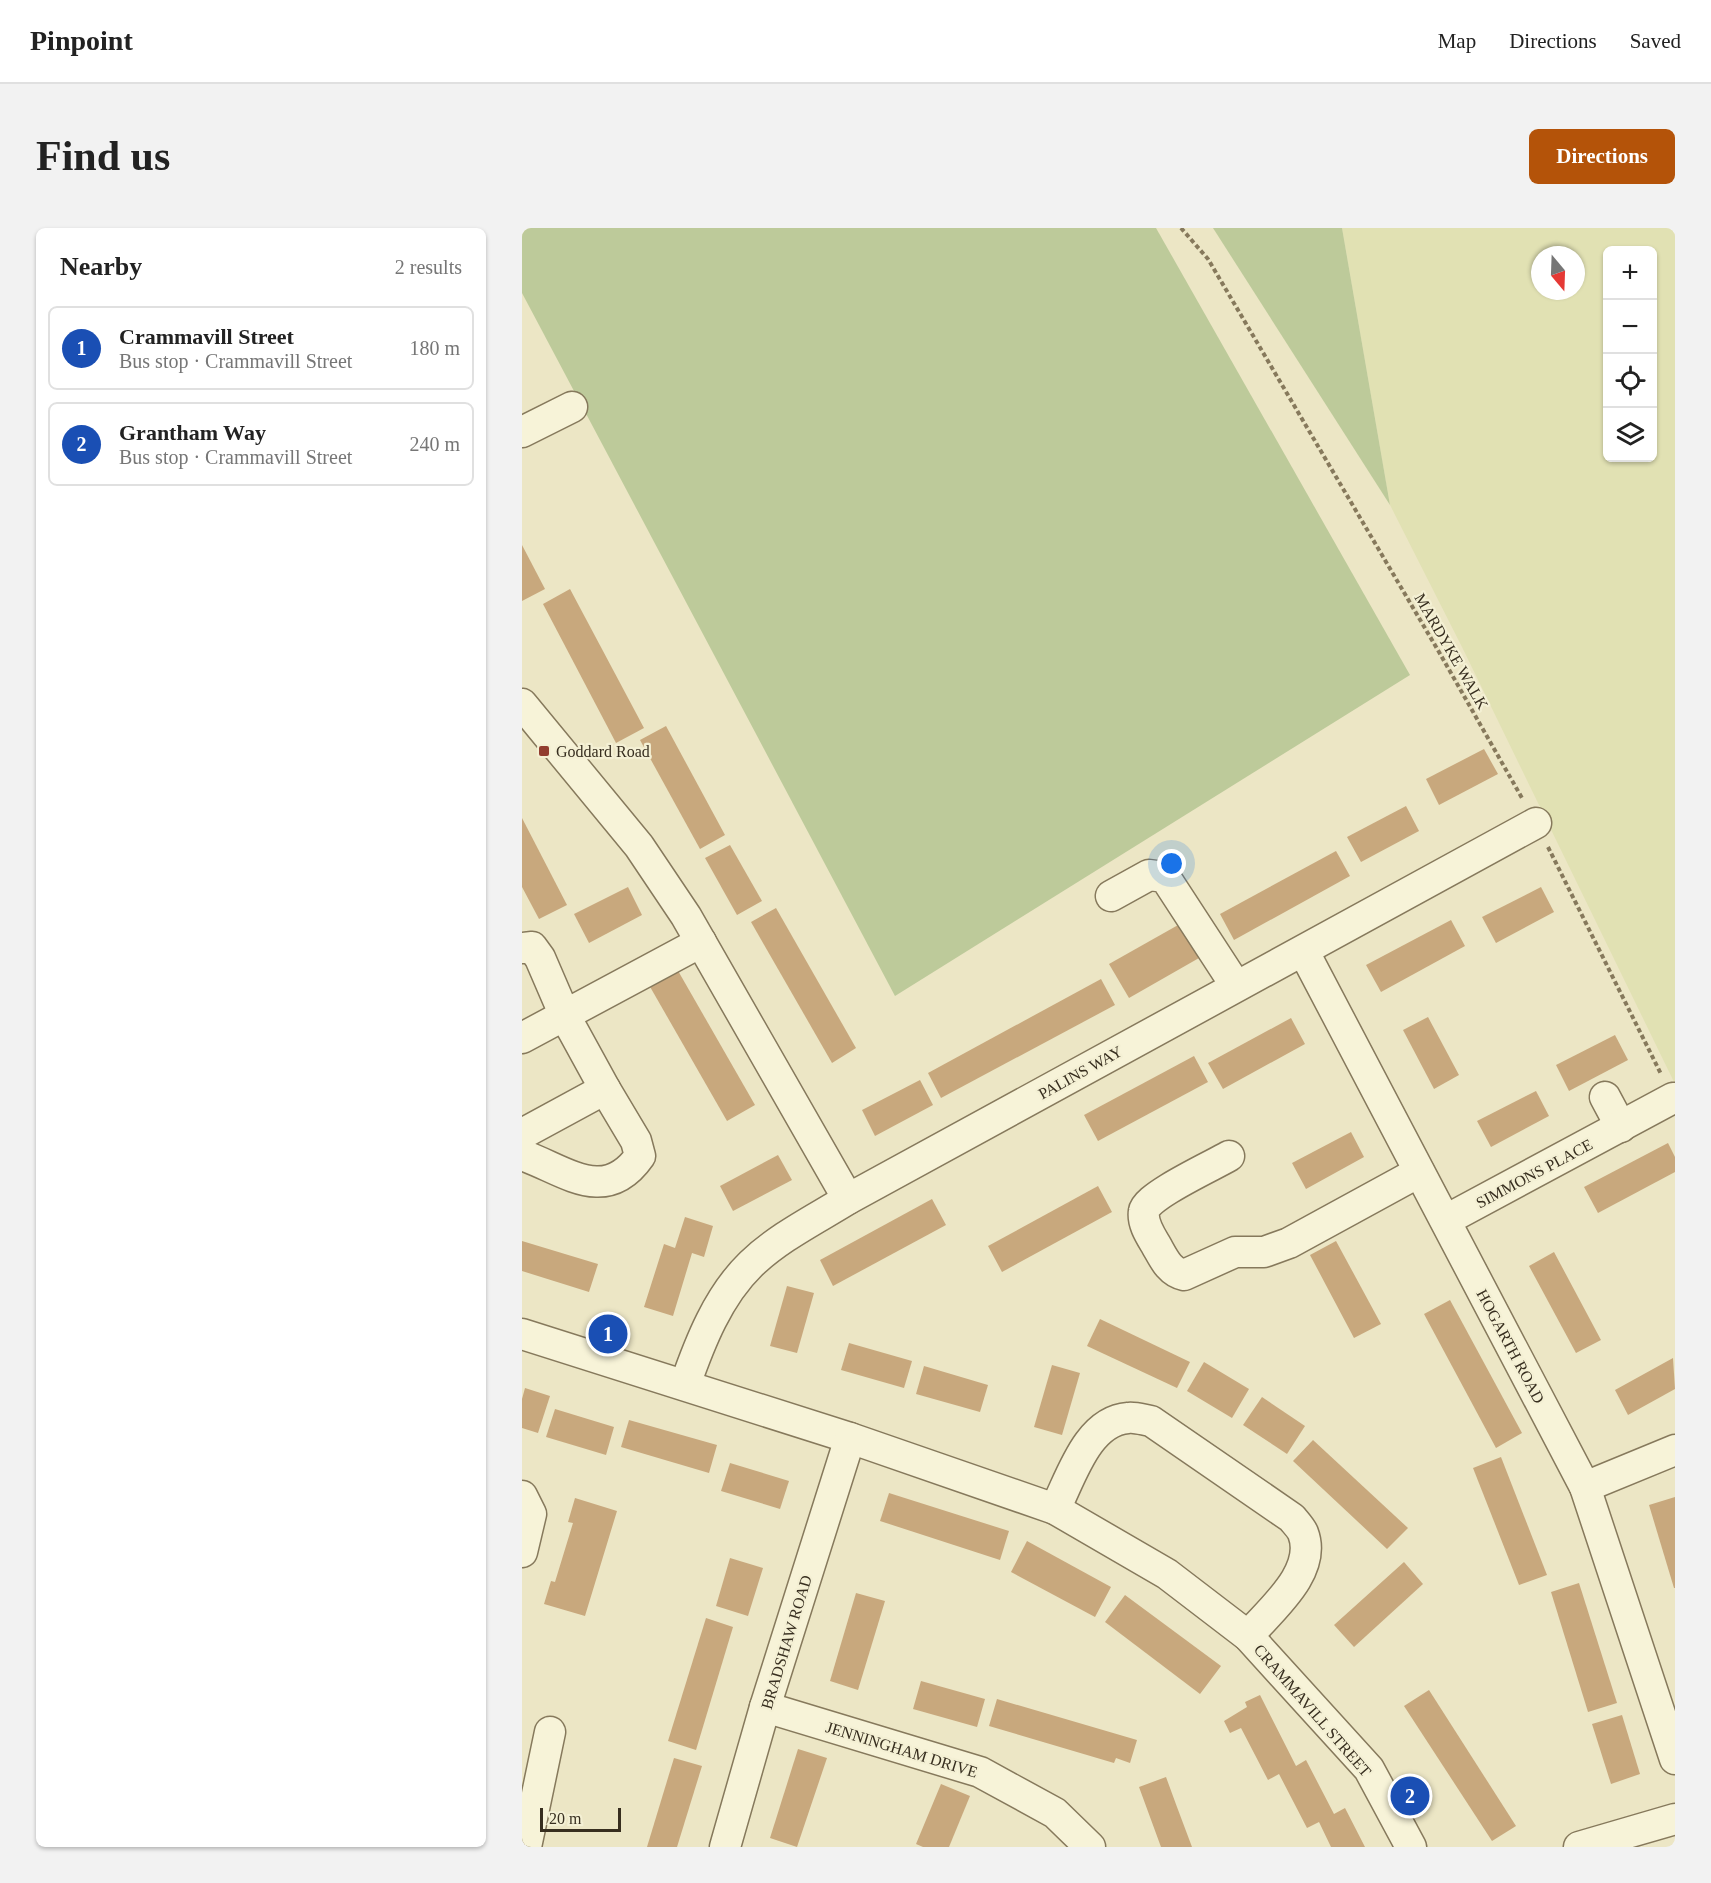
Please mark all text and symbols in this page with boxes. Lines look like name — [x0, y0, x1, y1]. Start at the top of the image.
text: Pinpoint — [30, 25, 133, 56]
text: Map — [1438, 29, 1476, 53]
text: Directions — [1509, 29, 1597, 53]
text: Saved — [1630, 29, 1681, 53]
button: Directions — [1529, 129, 1675, 184]
text: Find us — [36, 133, 170, 179]
north arrow — [1531, 246, 1585, 300]
map controls — [1603, 246, 1657, 462]
button: + — [1603, 246, 1657, 300]
text: Nearby — [60, 252, 142, 281]
text: 2 results — [395, 256, 462, 278]
button: − — [1603, 300, 1657, 354]
text: Crammavill Street — [119, 324, 294, 349]
text: 1 — [77, 337, 87, 359]
text: 180 m — [409, 337, 460, 359]
text: Bus stop · Crammavill Street — [119, 350, 352, 372]
button: locate — [1603, 354, 1657, 408]
button: layers — [1603, 408, 1657, 462]
text: Grantham Way — [119, 420, 266, 445]
text: 2 — [77, 433, 87, 455]
text: 240 m — [409, 433, 460, 455]
text: Bus stop · Crammavill Street — [119, 446, 352, 468]
street label: MARDYKE WALK — [1412, 590, 1492, 713]
place label: Goddard Road — [556, 743, 650, 760]
marker: Goddard Road — [537, 744, 551, 758]
your location — [1157, 849, 1186, 878]
street label: PALINS WAY — [1035, 1042, 1126, 1102]
street label: SIMMONS PLACE — [1473, 1136, 1595, 1211]
street label: HOGARTH ROAD — [1473, 1286, 1548, 1406]
pin: 1 — [588, 1312, 628, 1356]
street label: BRADSHAW ROAD — [758, 1573, 815, 1711]
street label: CRAMMAVILL STREET — [1251, 1641, 1375, 1780]
street label: JENNINGHAM DRIVE — [824, 1718, 980, 1781]
pin: 2 — [1390, 1774, 1430, 1818]
scale bar — [540, 1805, 621, 1832]
text: 20 m — [549, 1810, 581, 1827]

